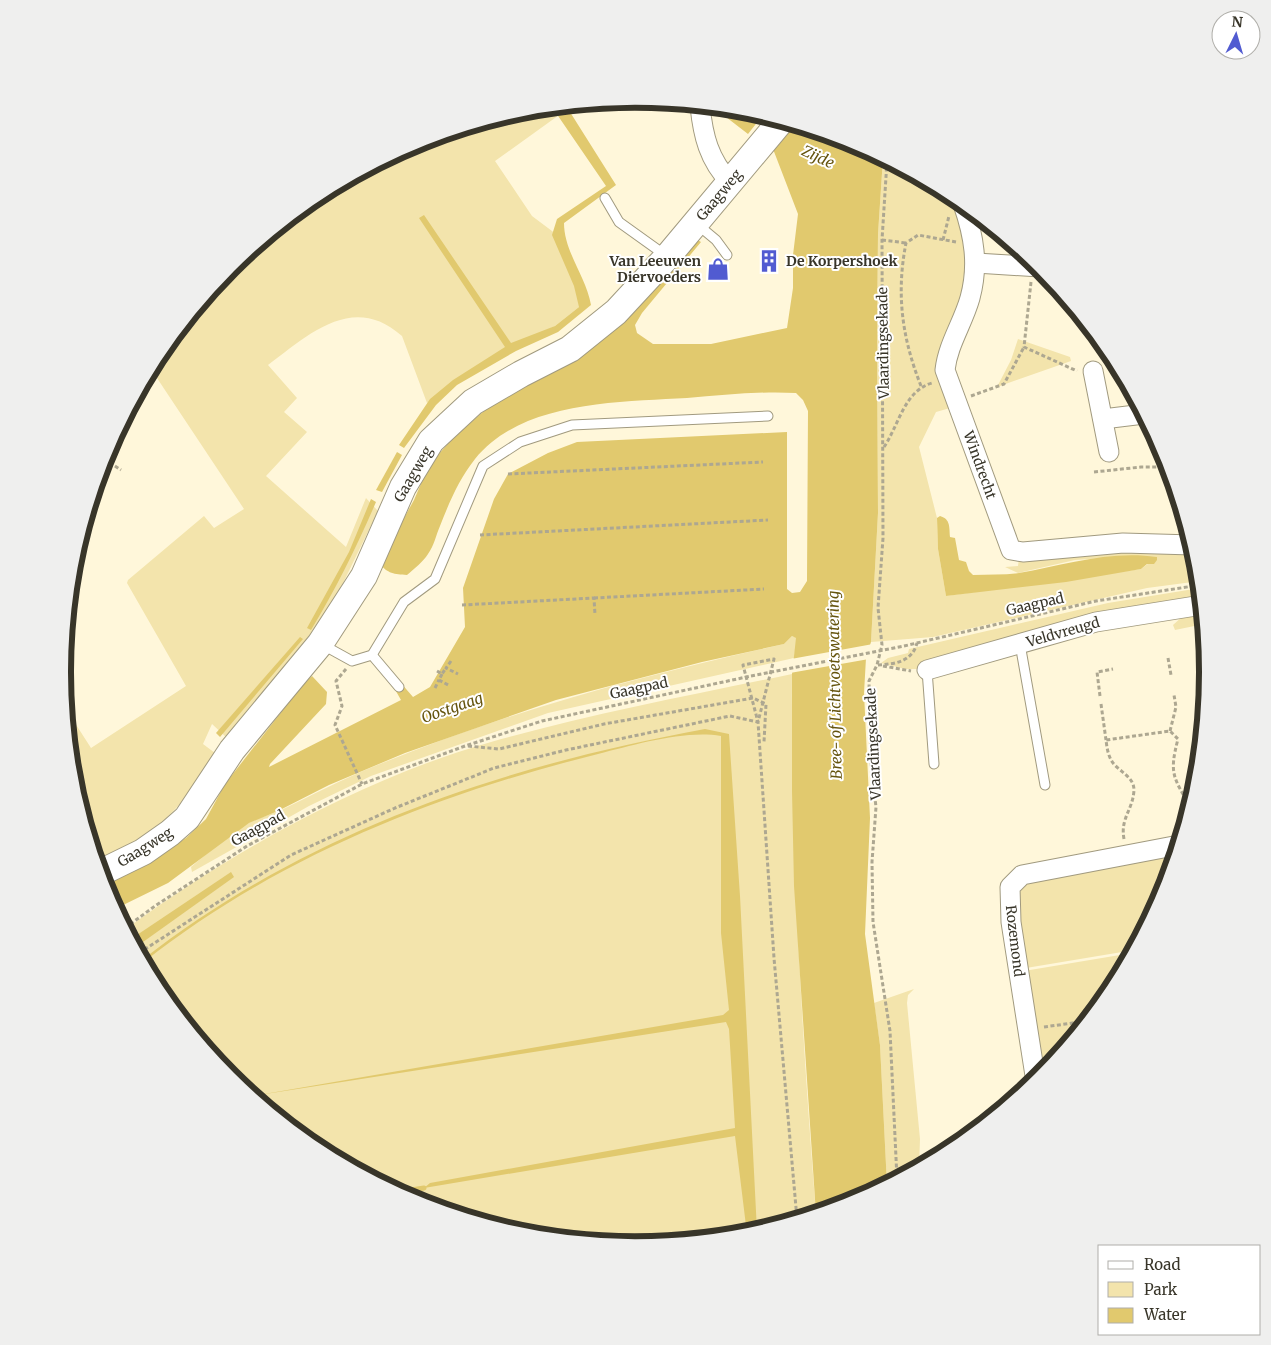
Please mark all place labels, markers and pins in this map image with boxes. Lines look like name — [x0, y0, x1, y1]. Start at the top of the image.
building icon: De Korpershoek — [756, 248, 782, 274]
place label: Van Leeuwen Diervoeders — [608, 252, 701, 286]
place label: De Korpershoek — [786, 252, 899, 270]
shop icon: Van Leeuwen Diervoeders — [705, 256, 731, 282]

